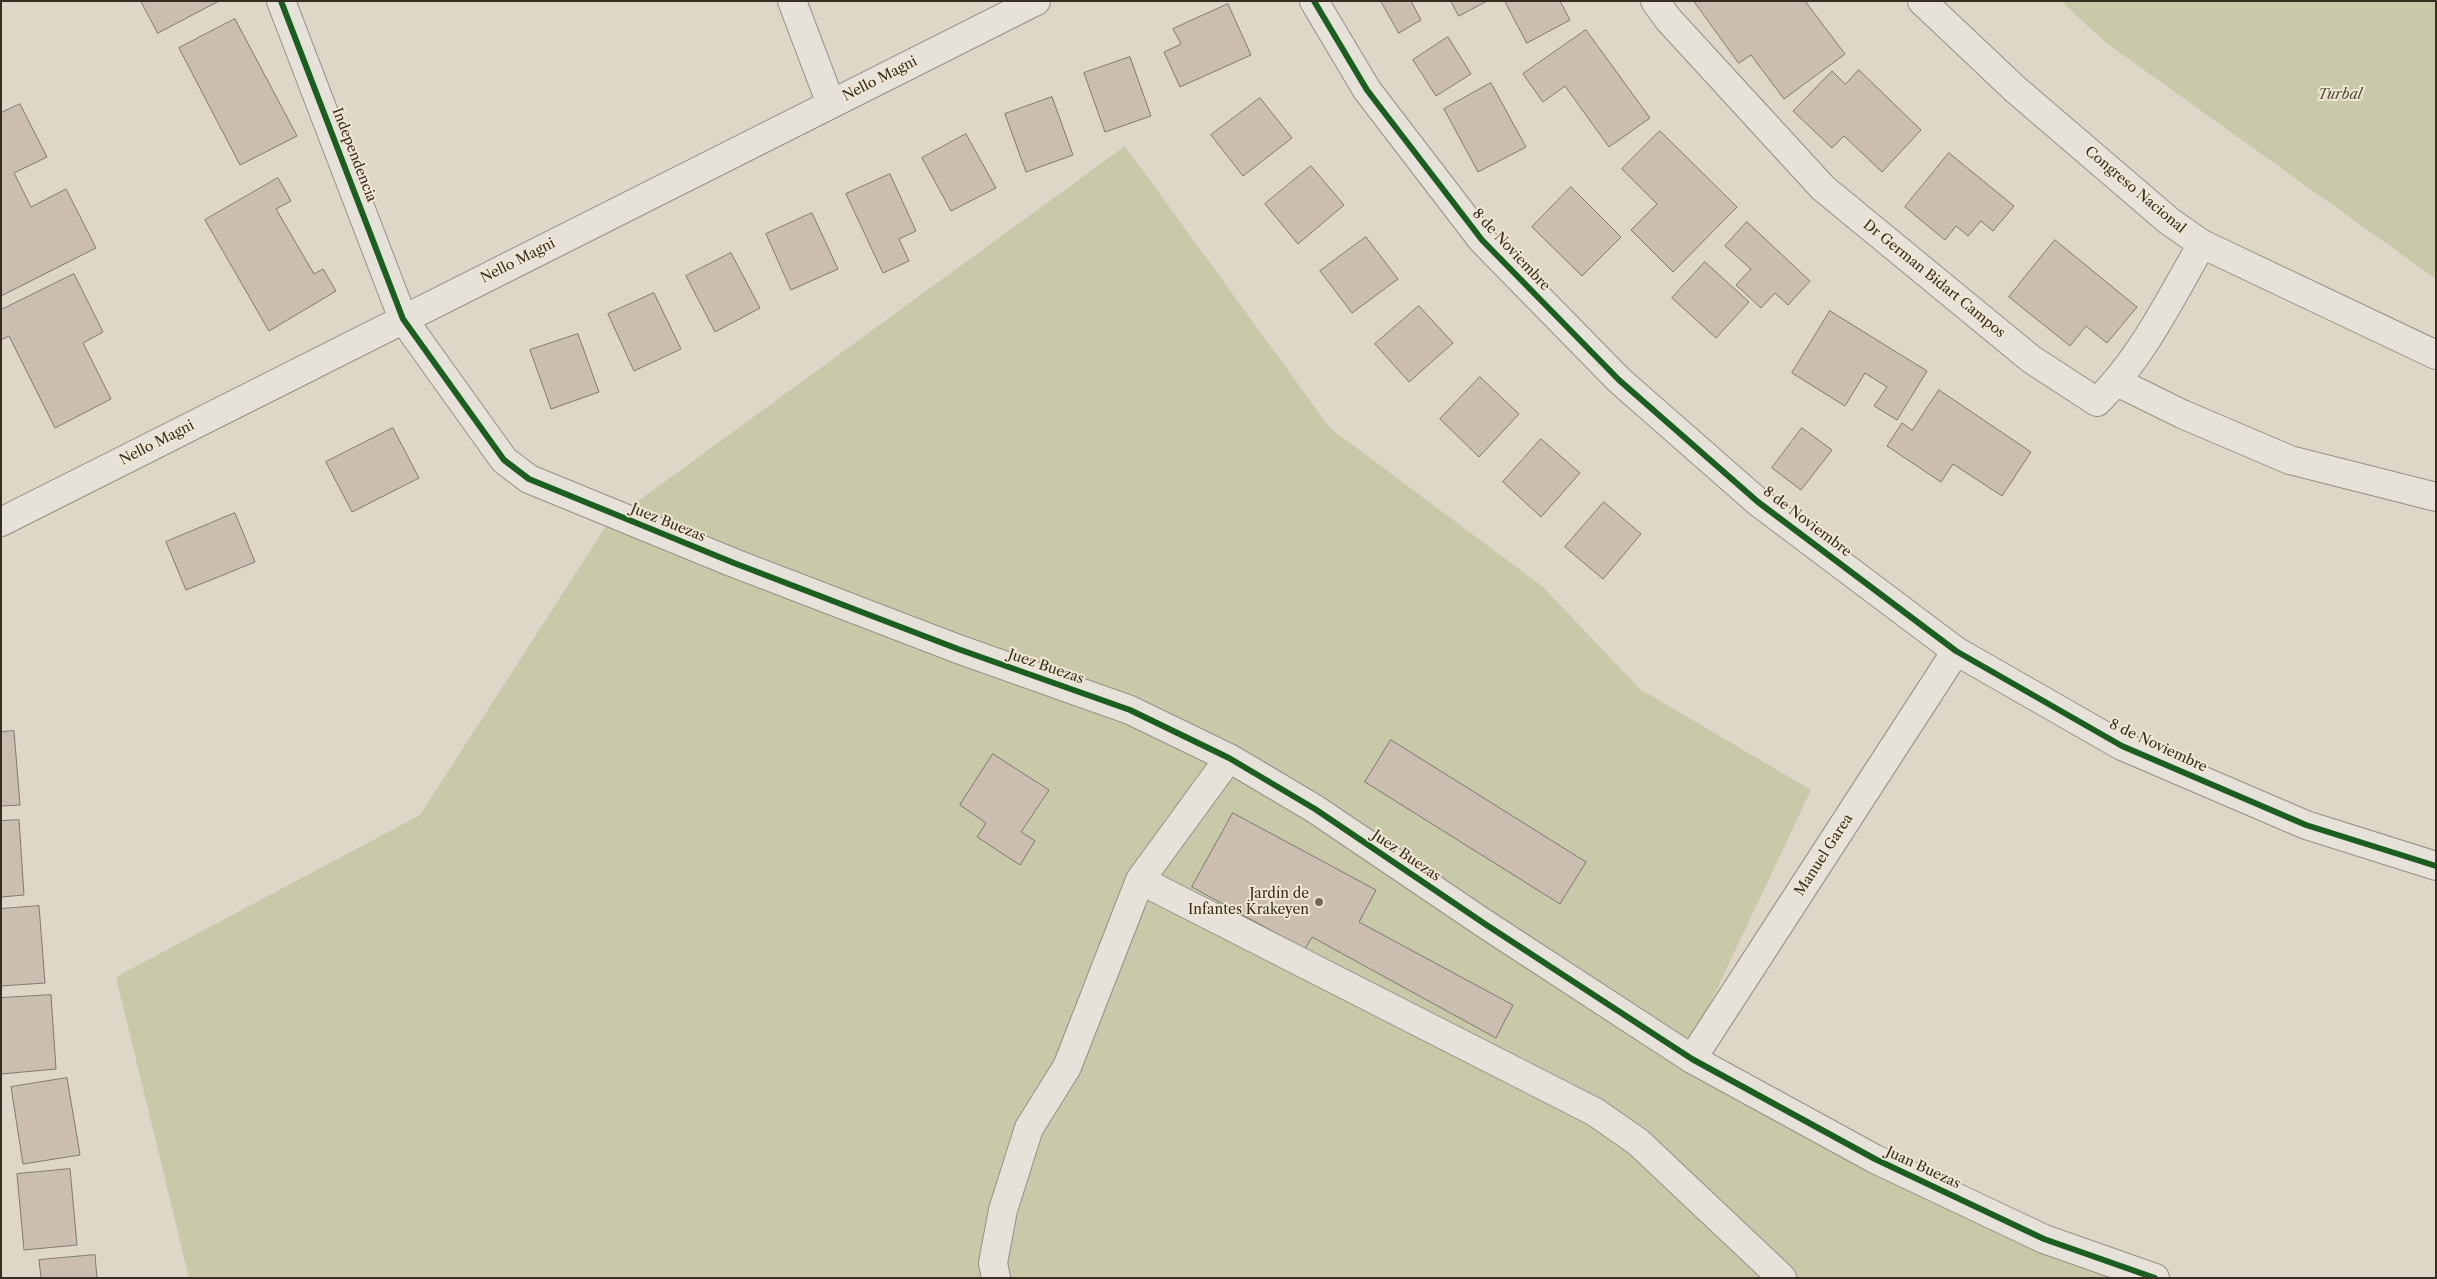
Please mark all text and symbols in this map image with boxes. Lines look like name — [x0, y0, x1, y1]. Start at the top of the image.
street label: Nello Magni — [840, 53, 920, 105]
park label: Turbal — [2318, 87, 2362, 103]
street label: Independencia — [328, 105, 380, 205]
street label: Congreso Nacional — [2081, 143, 2189, 237]
street label: 8 de Noviembre — [1469, 205, 1553, 295]
street label: Dr German Bidart Campos — [1860, 216, 2008, 342]
street label: Nello Magni — [478, 235, 558, 287]
street label: Nello Magni — [117, 417, 197, 469]
street label: 8 de Noviembre — [1760, 483, 1854, 561]
street label: Juez Buezas — [628, 500, 708, 546]
street label: Juez Buezas — [1006, 646, 1086, 688]
street label: 8 de Noviembre — [2106, 716, 2210, 776]
street label: Manuel Garea — [1791, 811, 1857, 899]
street label: Juez Buezas — [1368, 827, 1444, 885]
place label: Jardín de Infantes Krakeyen — [1188, 886, 1309, 919]
marker: Jardín de Infantes Krakeyen — [1313, 896, 1325, 908]
street label: Juan Buezas — [1883, 1143, 1963, 1193]

